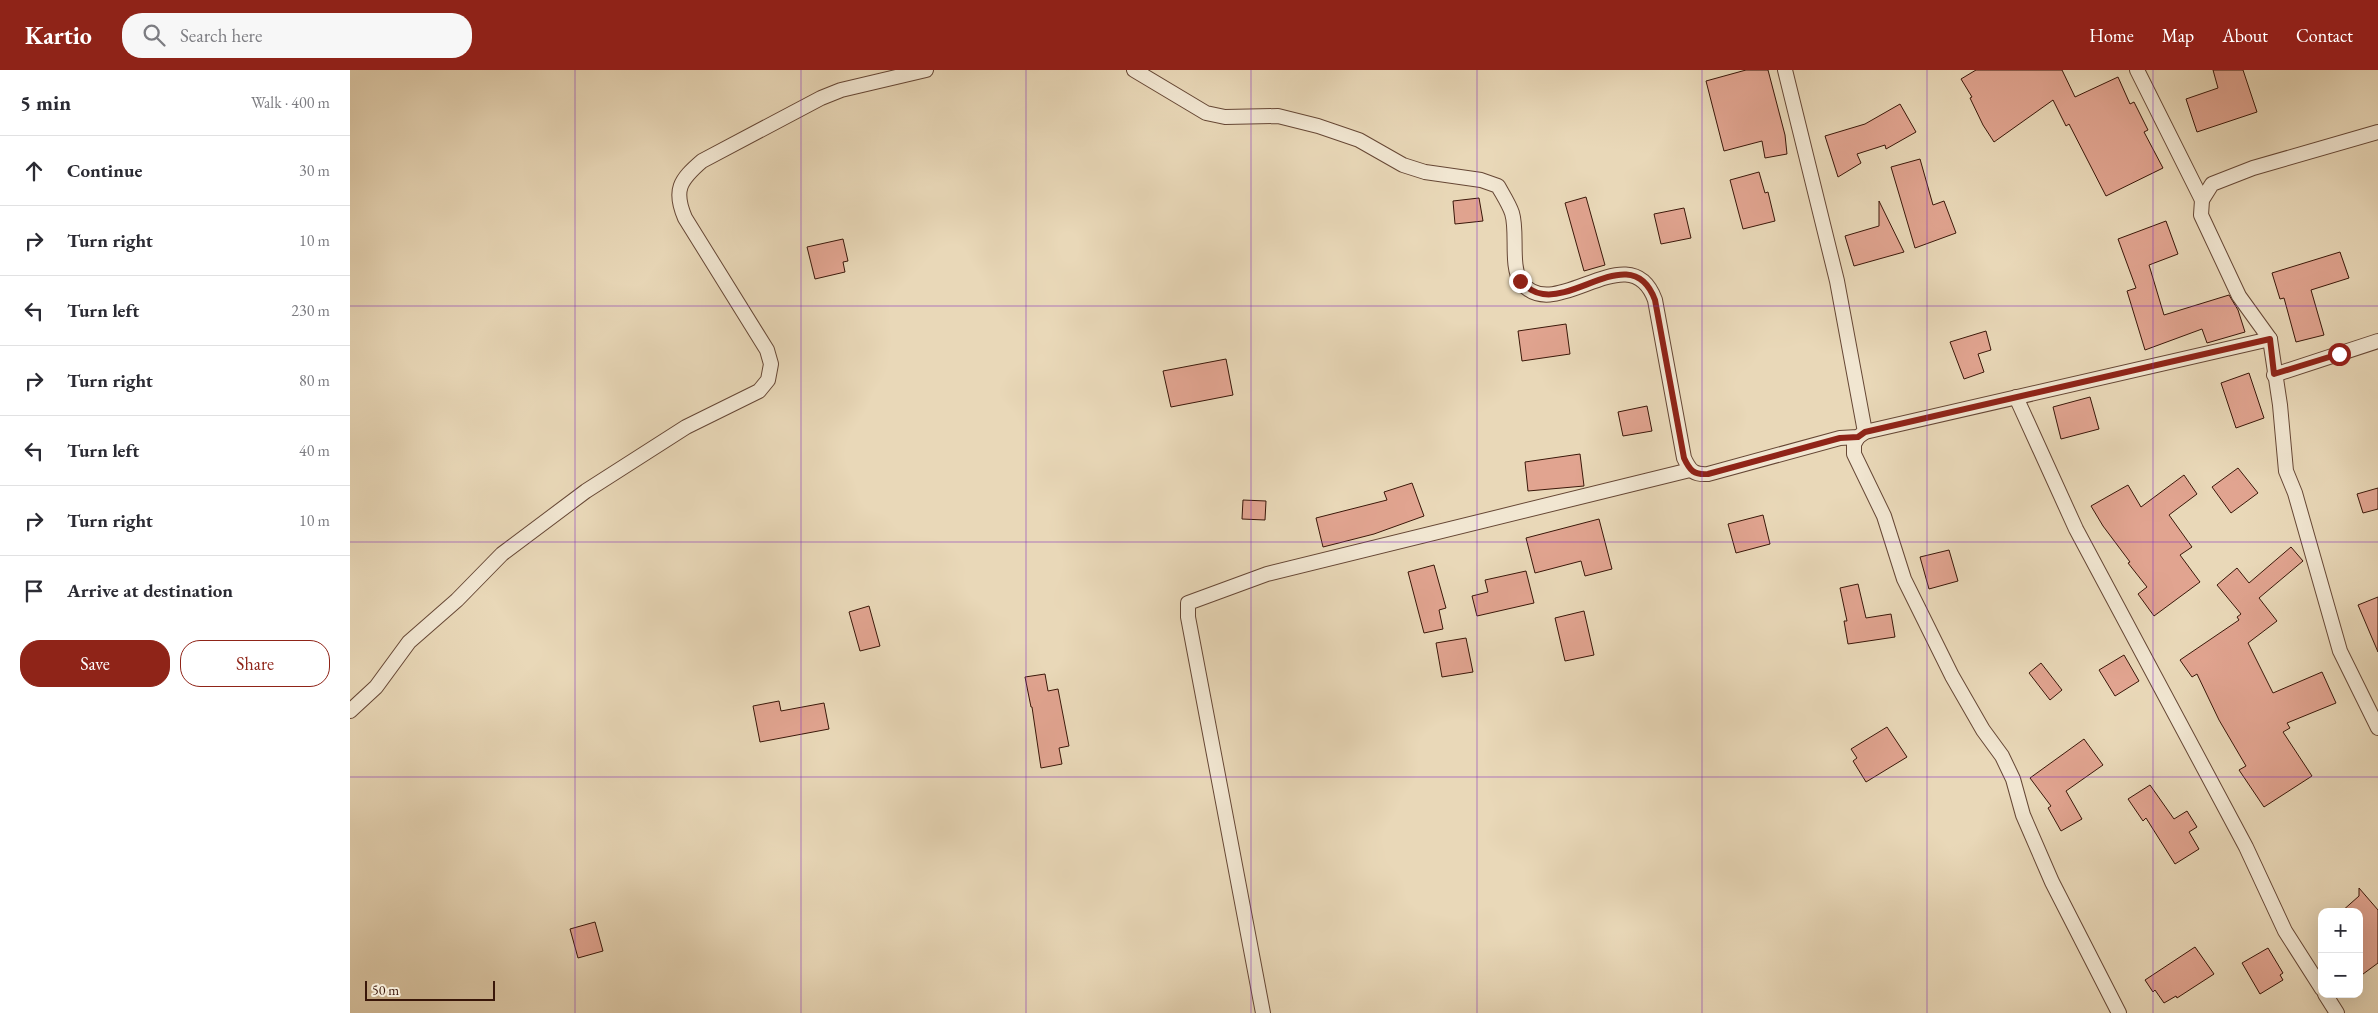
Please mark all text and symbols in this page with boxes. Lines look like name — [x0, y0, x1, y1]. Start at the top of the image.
search box — [122, 13, 472, 58]
text: Kartio — [25, 20, 92, 51]
icon: search — [140, 21, 168, 49]
text: Search here — [180, 23, 262, 48]
text: Home — [2089, 24, 2134, 47]
text: Map — [2162, 24, 2194, 47]
text: About — [2222, 24, 2268, 47]
text: Contact — [2296, 24, 2353, 47]
text: 5 min — [20, 89, 71, 116]
text: Walk · 400 m — [251, 92, 330, 113]
icon: ahead — [20, 157, 48, 185]
text: Continue — [67, 158, 142, 183]
text: 30 m — [299, 160, 330, 181]
icon: right — [20, 227, 48, 255]
text: Turn right — [67, 228, 153, 253]
text: 10 m — [299, 230, 330, 251]
route end — [1509, 270, 1532, 293]
icon: left — [20, 297, 48, 325]
text: Turn left — [67, 298, 139, 323]
text: 230 m — [291, 300, 330, 321]
route start — [2328, 343, 2351, 366]
icon: right — [20, 367, 48, 395]
text: Turn right — [67, 368, 153, 393]
text: 80 m — [299, 370, 330, 391]
icon: left — [20, 437, 48, 465]
text: Turn left — [67, 438, 139, 463]
text: 40 m — [299, 440, 330, 461]
icon: right — [20, 507, 48, 535]
text: Turn right — [67, 508, 153, 533]
text: 10 m — [299, 510, 330, 531]
icon: arrive — [20, 577, 48, 605]
text: Arrive at destination — [67, 578, 233, 603]
button: Save — [20, 640, 170, 687]
button: Share — [180, 640, 330, 687]
map controls — [2318, 908, 2363, 998]
button: + — [2318, 908, 2363, 953]
button: − — [2318, 953, 2363, 998]
scale bar — [365, 978, 495, 1001]
text: 50 m — [372, 981, 399, 999]

